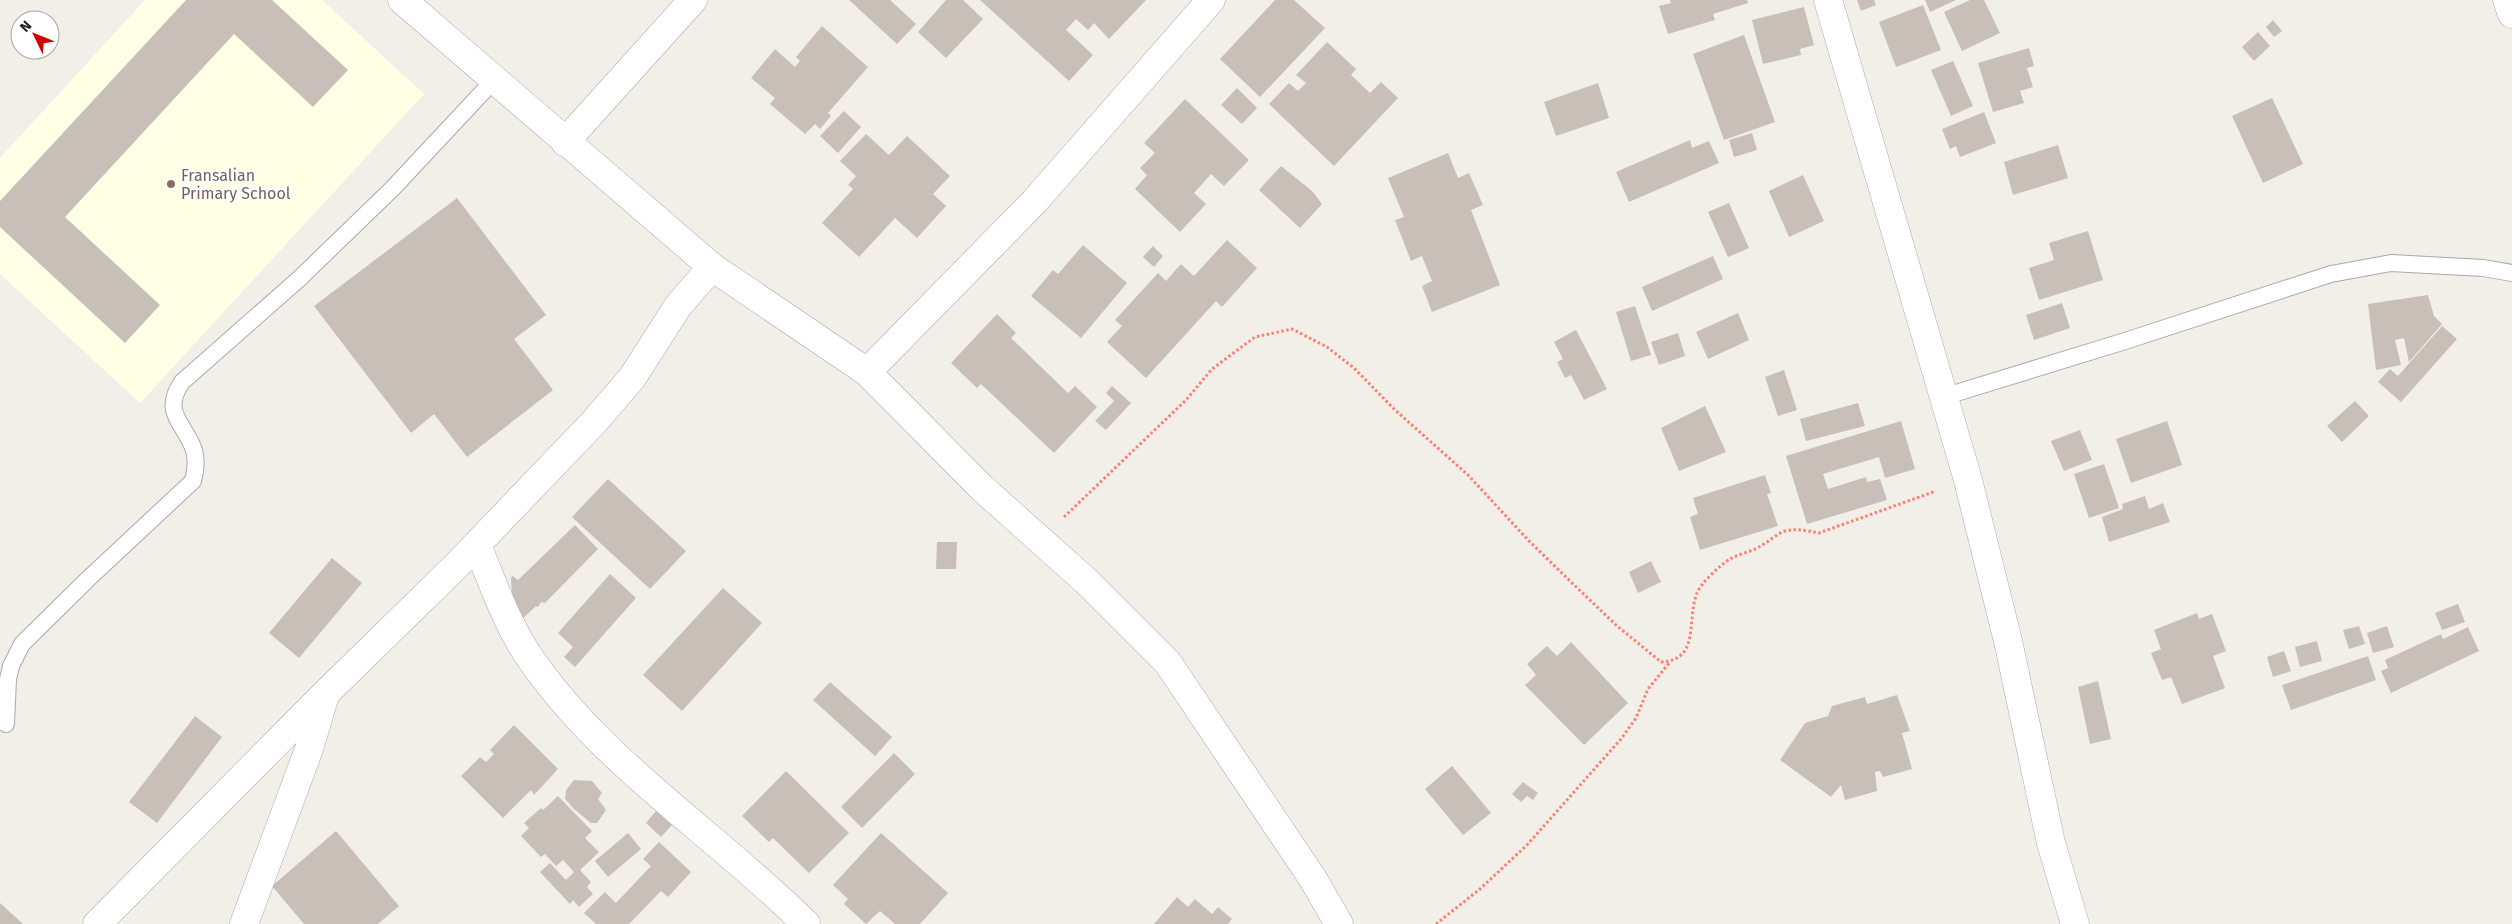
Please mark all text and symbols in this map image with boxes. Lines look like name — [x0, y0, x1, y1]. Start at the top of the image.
north arrow — [10, 10, 60, 60]
text: N — [16, 17, 35, 36]
place label: Fransalian Primary School — [181, 166, 291, 203]
marker: Fransalian Primary School — [165, 178, 177, 190]

